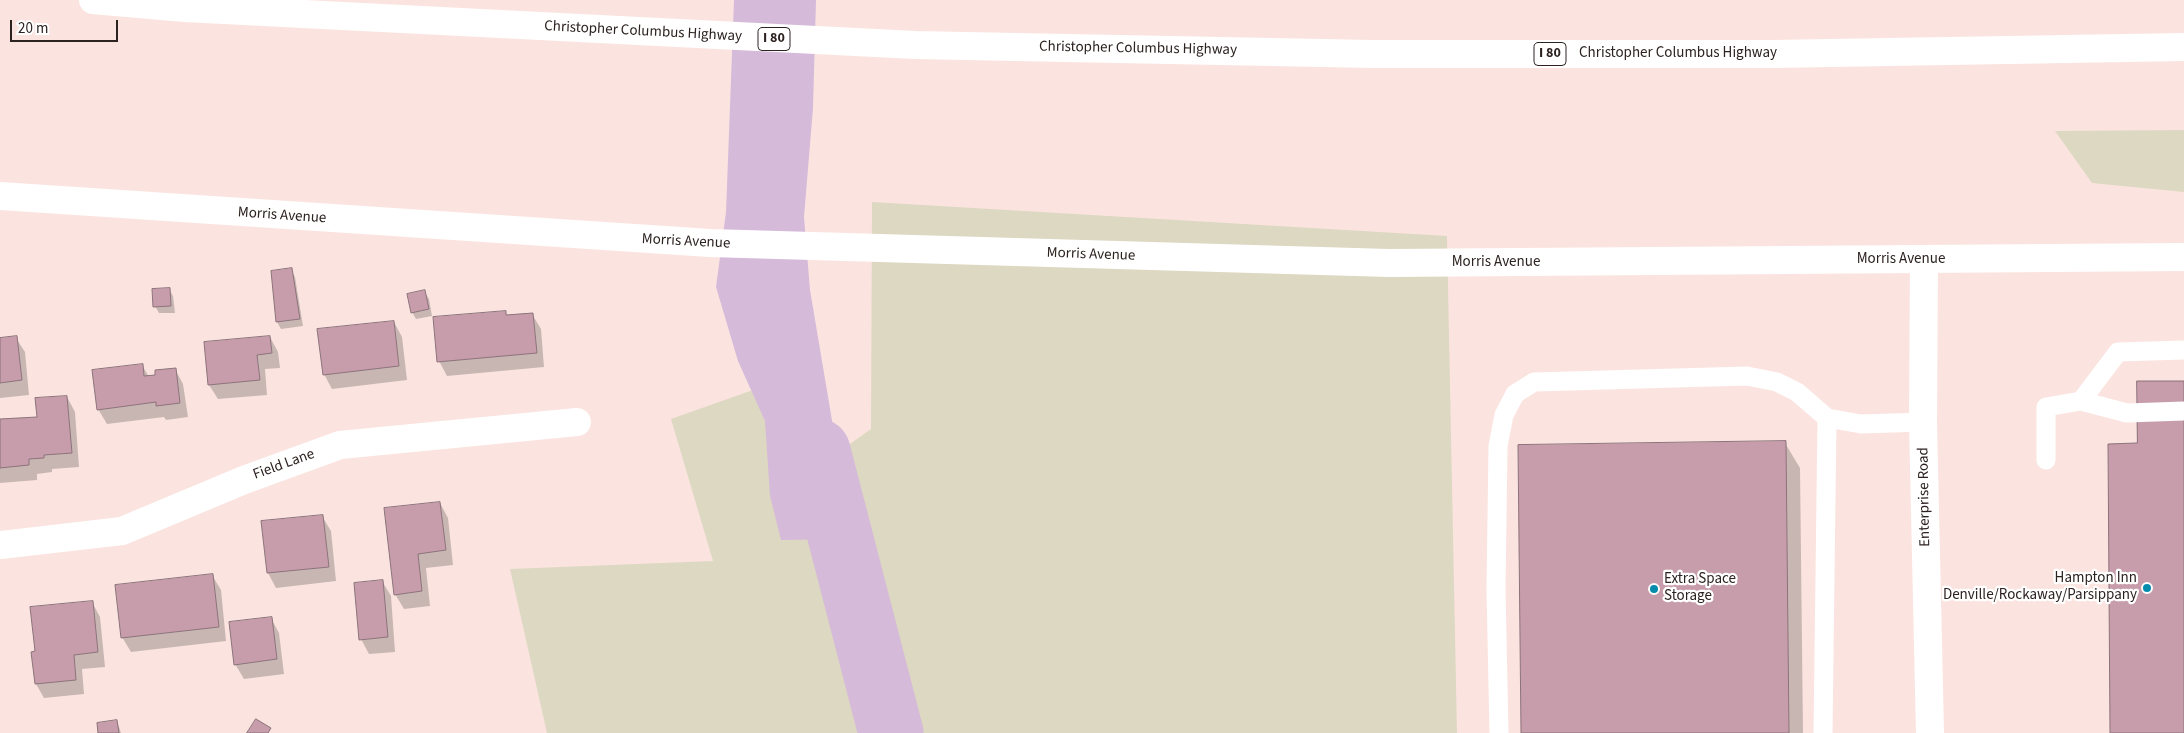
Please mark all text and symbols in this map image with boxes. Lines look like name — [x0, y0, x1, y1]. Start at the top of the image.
scale bar — [12, 10, 120, 42]
text: 20 m — [18, 18, 48, 39]
street label: Christopher Columbus Highway — [544, 18, 742, 46]
road number: I 80 — [758, 28, 790, 50]
street label: Christopher Columbus Highway — [1039, 38, 1237, 60]
road number: I 80 — [1534, 42, 1566, 66]
street label: Christopher Columbus Highway — [1579, 45, 1777, 63]
street label: Morris Avenue — [237, 204, 327, 228]
street label: Morris Avenue — [641, 231, 731, 253]
street label: Morris Avenue — [1046, 244, 1136, 266]
street label: Morris Avenue — [1857, 251, 1945, 269]
street label: Morris Avenue — [1452, 254, 1540, 272]
street label: Field Lane — [251, 446, 317, 484]
street label: Enterprise Road — [1915, 447, 1935, 547]
place label: Hampton Inn Denville/Rockaway/Parsippany — [1943, 570, 2137, 605]
place label: Extra Space Storage — [1664, 571, 1736, 606]
marker: Hampton Inn Denville/Rockaway/Parsippany — [2141, 582, 2153, 594]
marker: Extra Space Storage — [1648, 583, 1660, 595]

